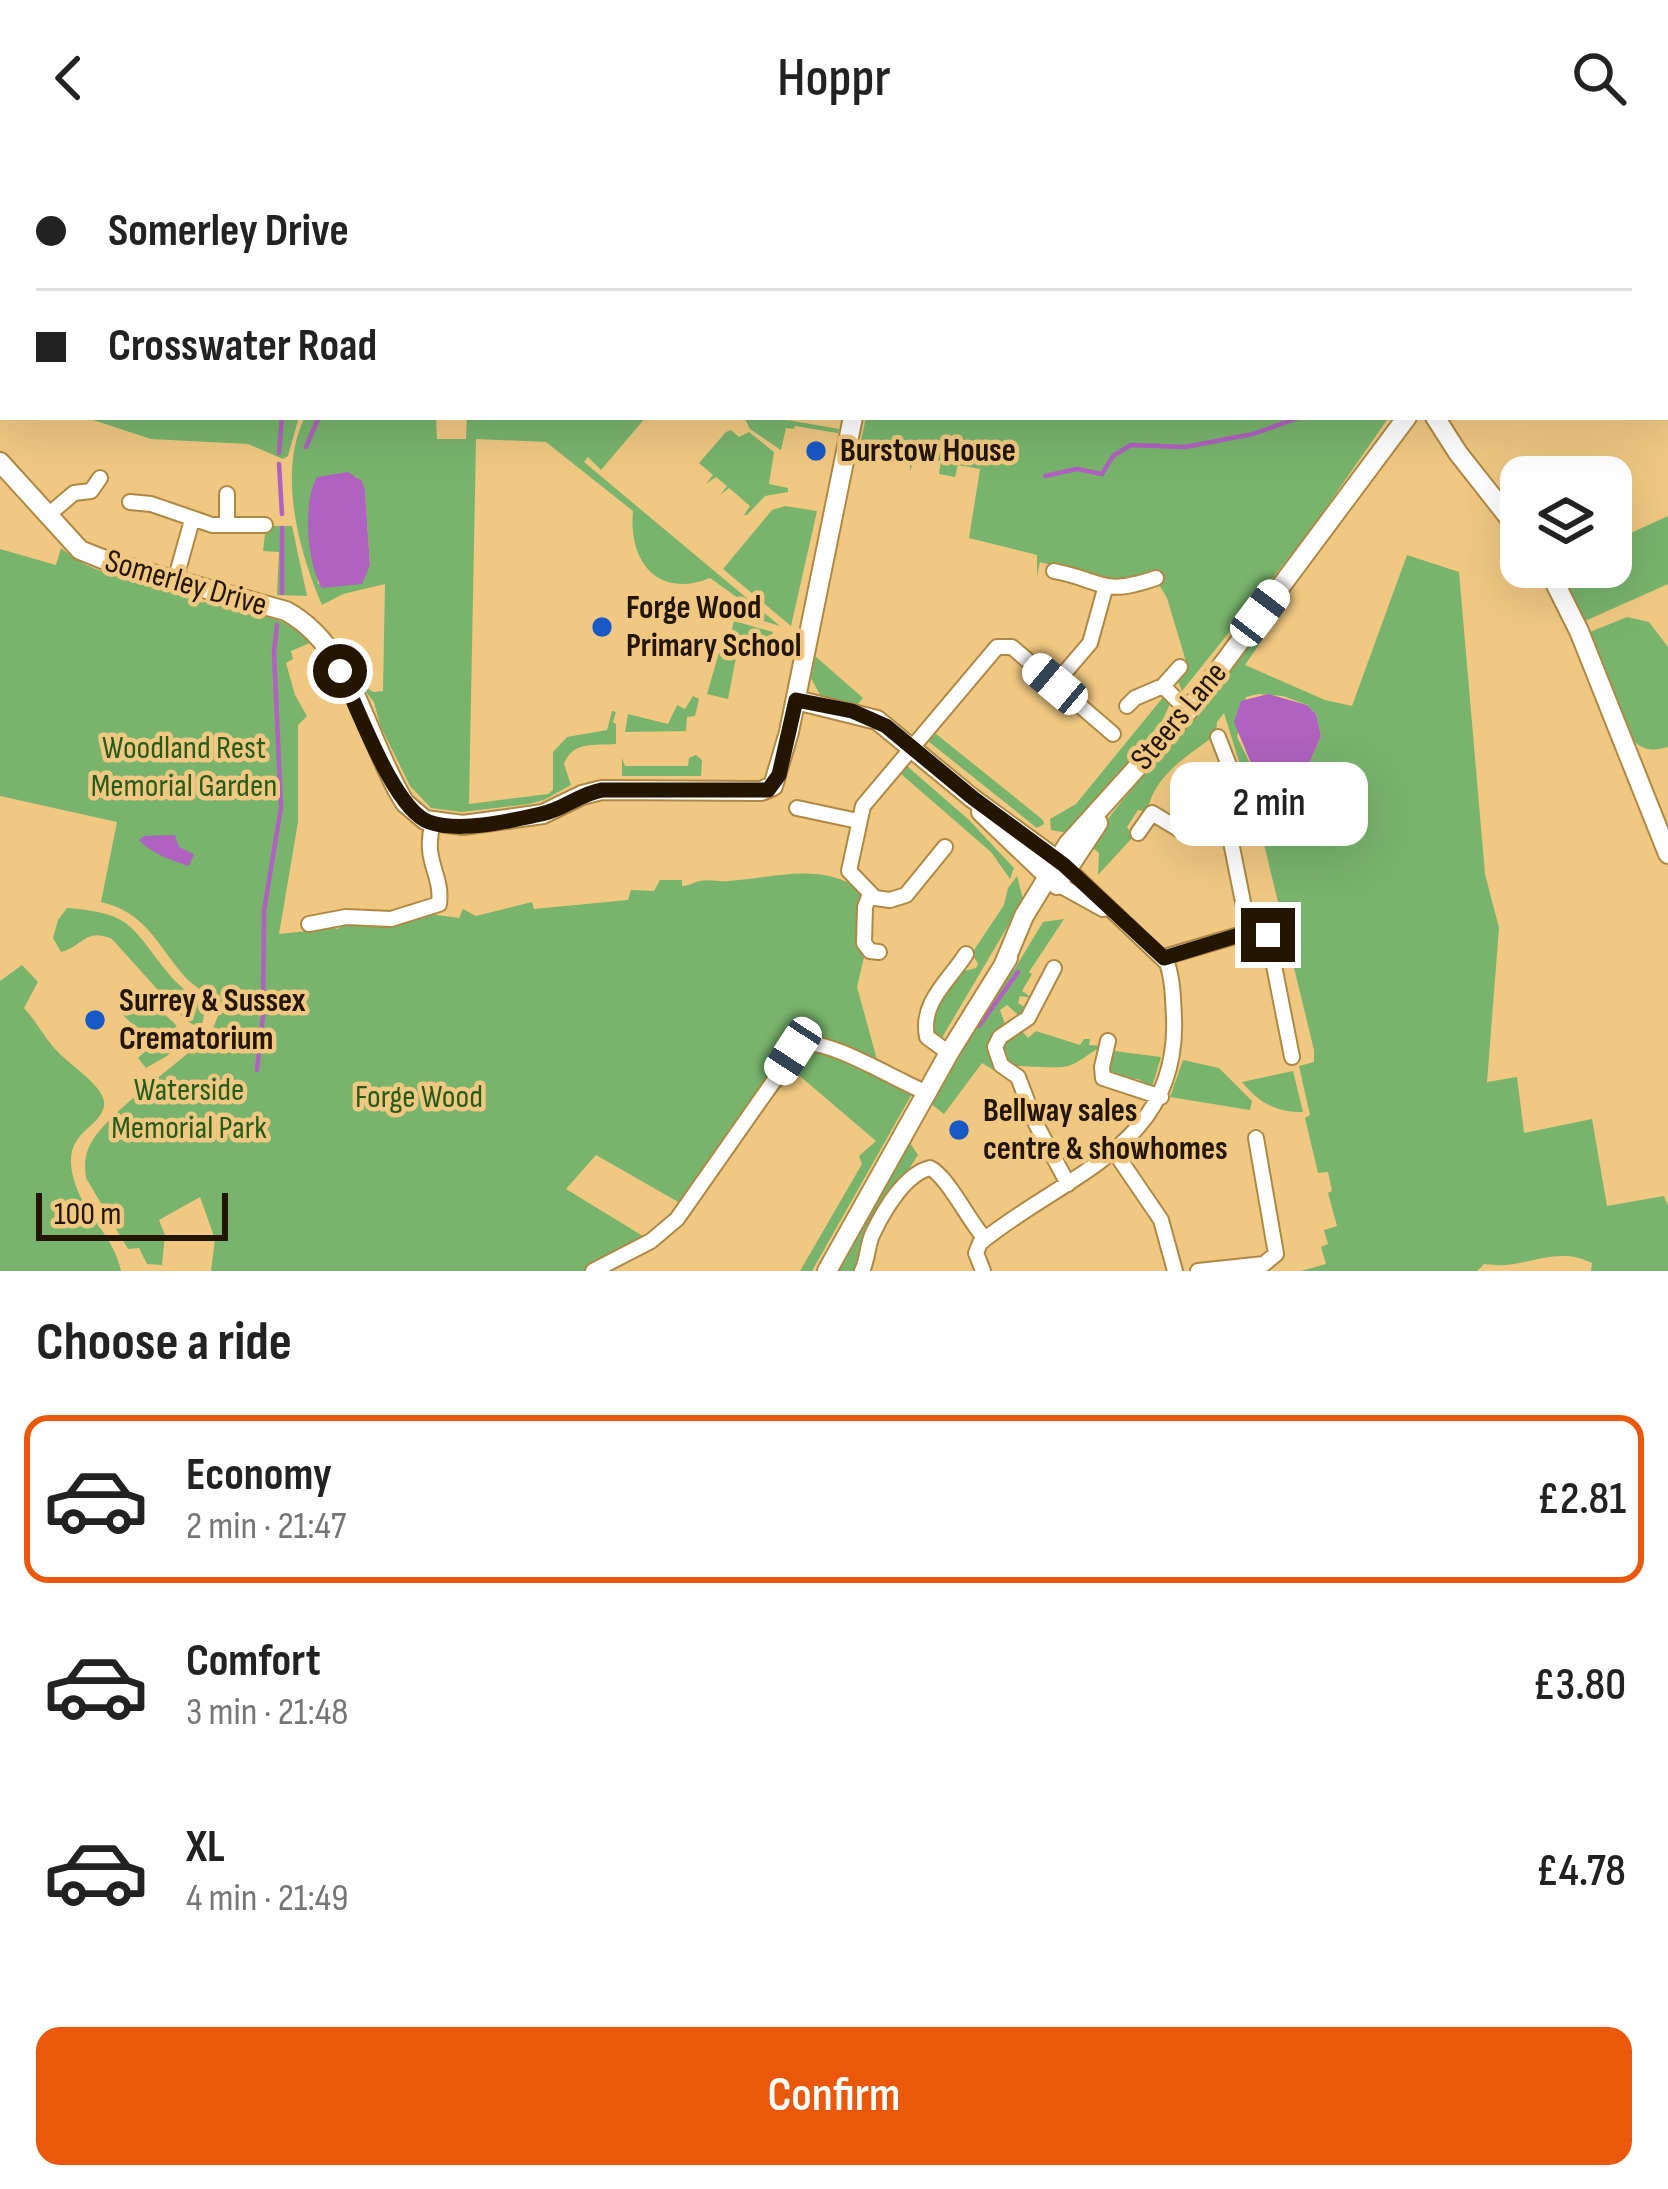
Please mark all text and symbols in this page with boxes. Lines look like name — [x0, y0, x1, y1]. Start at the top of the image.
icon: back — [36, 45, 102, 111]
icon: search — [1566, 45, 1632, 111]
text: Hoppr — [777, 46, 891, 111]
text: Somerley Drive — [108, 204, 349, 259]
text: Crosswater Road — [108, 319, 377, 374]
place label: Burstow House — [840, 431, 1016, 471]
marker: Burstow House — [803, 438, 829, 464]
map controls — [1500, 456, 1632, 588]
button: layers — [1500, 456, 1632, 588]
street label: Somerley Drive — [100, 541, 272, 625]
car — [1224, 573, 1296, 653]
place label: Forge Wood Primary School — [626, 588, 801, 666]
marker: Forge Wood Primary School — [589, 614, 615, 640]
route start — [313, 644, 367, 698]
car — [1016, 647, 1094, 721]
street label: Steers Lane — [1122, 654, 1236, 778]
park label: Woodland Rest Memorial Garden — [91, 728, 277, 806]
callout: 2 min — [1169, 761, 1367, 845]
text: 2 min — [1232, 780, 1306, 827]
route end — [1241, 908, 1295, 962]
place label: Surrey & Sussex Crematorium — [119, 981, 306, 1059]
marker: Surrey & Sussex Crematorium — [82, 1007, 108, 1033]
car — [758, 1011, 828, 1091]
park label: Waterside Memorial Park — [111, 1070, 267, 1148]
park label: Forge Wood — [355, 1077, 483, 1117]
place label: Bellway sales centre & showhomes — [983, 1091, 1228, 1169]
marker: Bellway sales centre & showhomes — [946, 1117, 972, 1143]
scale bar — [36, 1187, 228, 1240]
text: 100 m — [54, 1194, 121, 1234]
text: Choose a ride — [36, 1310, 292, 1375]
icon: car — [42, 1445, 150, 1553]
text: Economy — [186, 1448, 332, 1503]
text: £2.81 — [1537, 1472, 1626, 1527]
text: 2 min · 21:47 — [186, 1503, 346, 1550]
icon: car — [42, 1631, 150, 1739]
text: Comfort — [186, 1634, 321, 1689]
text: £3.80 — [1533, 1658, 1626, 1713]
text: 3 min · 21:48 — [186, 1689, 348, 1736]
icon: car — [42, 1817, 150, 1925]
text: XL — [186, 1820, 225, 1875]
text: £4.78 — [1536, 1844, 1626, 1899]
text: 4 min · 21:49 — [186, 1875, 349, 1922]
button: Confirm — [36, 2027, 1632, 2165]

